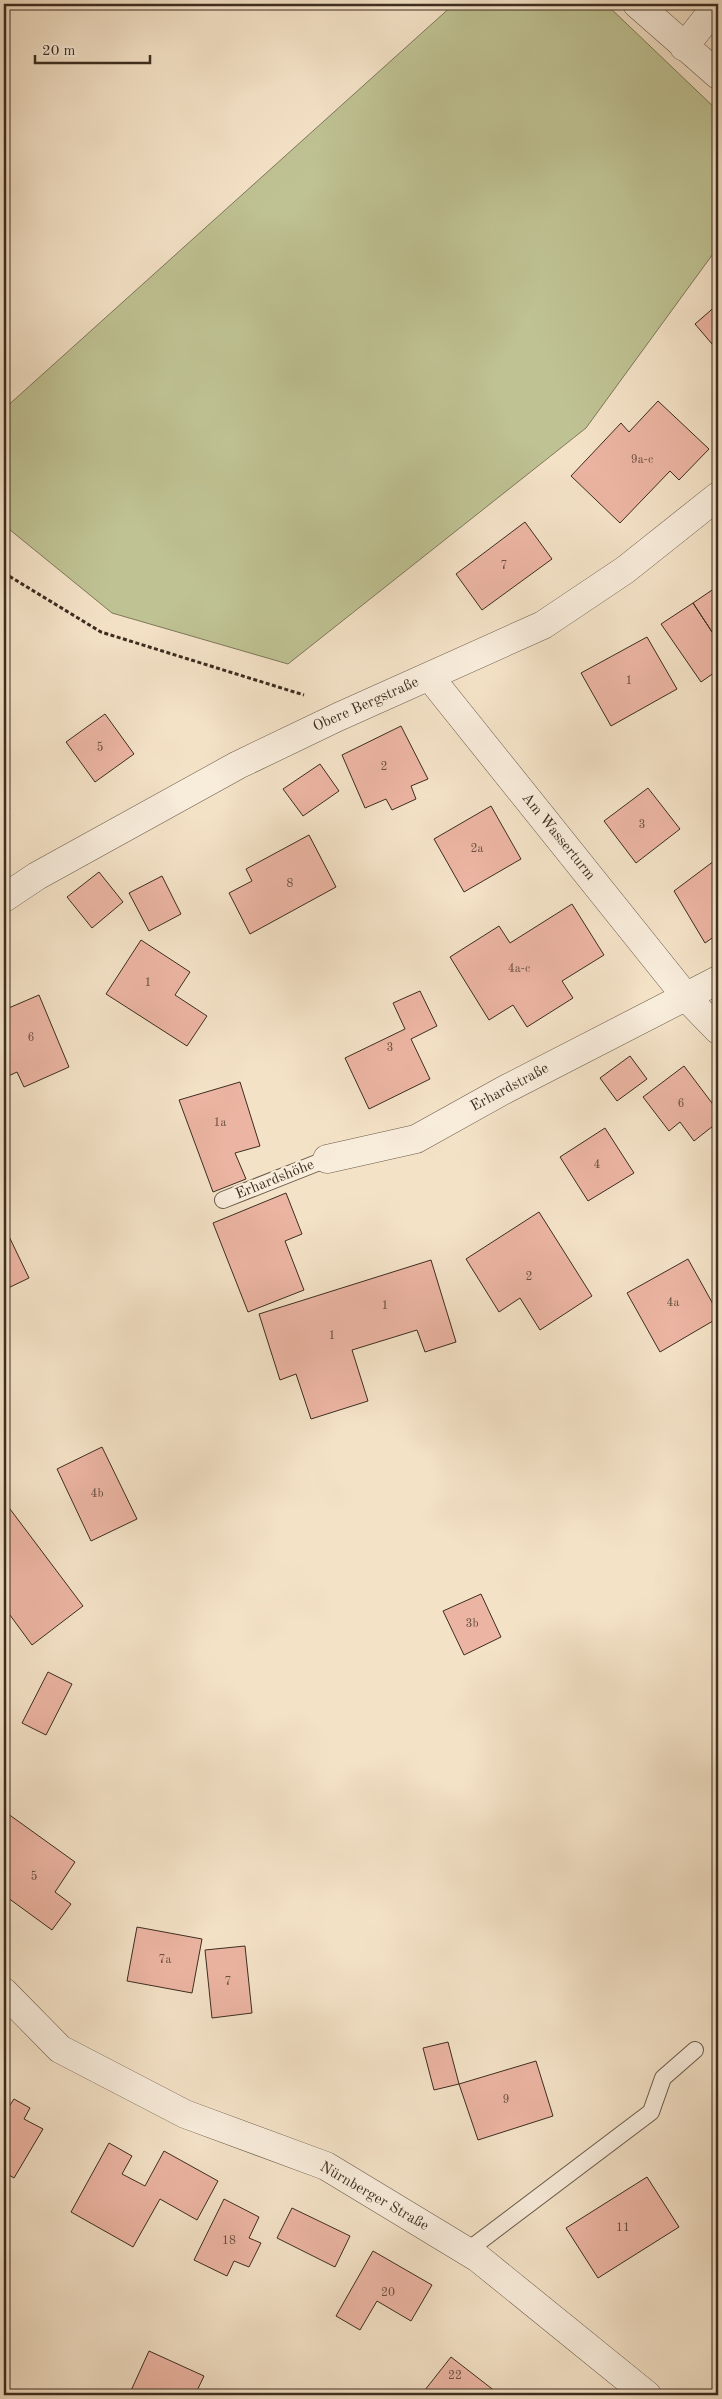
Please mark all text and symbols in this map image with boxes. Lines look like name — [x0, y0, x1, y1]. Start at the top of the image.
scale bar — [35, 32, 150, 64]
text: 20 m — [42, 44, 76, 59]
house number: 9a-c — [631, 454, 653, 466]
house number: 7 — [501, 560, 507, 572]
street label: Obere Bergstraße — [311, 675, 421, 735]
house number: 1 — [626, 675, 632, 687]
house number: 5 — [97, 741, 104, 754]
house number: 2 — [381, 761, 387, 773]
street label: Am Wasserturm — [518, 791, 598, 883]
house number: 3 — [639, 819, 645, 831]
house number: 2a — [471, 843, 484, 855]
house number: 8 — [287, 878, 294, 890]
house number: 4a-c — [508, 963, 530, 975]
house number: 1 — [145, 977, 151, 989]
house number: 6 — [28, 1032, 35, 1044]
house number: 3 — [387, 1042, 393, 1054]
street label: Erhardstraße — [468, 1061, 552, 1115]
house number: 6 — [678, 1098, 685, 1110]
house number: 1a — [214, 1117, 227, 1129]
street label: Erhardshöhe — [234, 1157, 316, 1203]
house number: 4 — [594, 1159, 601, 1171]
house number: 2 — [526, 1271, 532, 1283]
house number: 4a — [667, 1297, 680, 1309]
house number: 1 — [382, 1300, 388, 1312]
house number: 1 — [329, 1330, 335, 1342]
house number: 4b — [90, 1488, 104, 1500]
house number: 3b — [465, 1618, 479, 1630]
house number: 5 — [31, 1870, 38, 1883]
house number: 7a — [159, 1954, 172, 1966]
house number: 7 — [225, 1976, 231, 1988]
house number: 9 — [503, 2094, 509, 2106]
street label: Nürnberger Straße — [317, 2160, 431, 2234]
house number: 11 — [616, 2222, 630, 2234]
house number: 18 — [222, 2235, 236, 2247]
house number: 20 — [381, 2287, 395, 2299]
house number: 22 — [448, 2370, 462, 2382]

